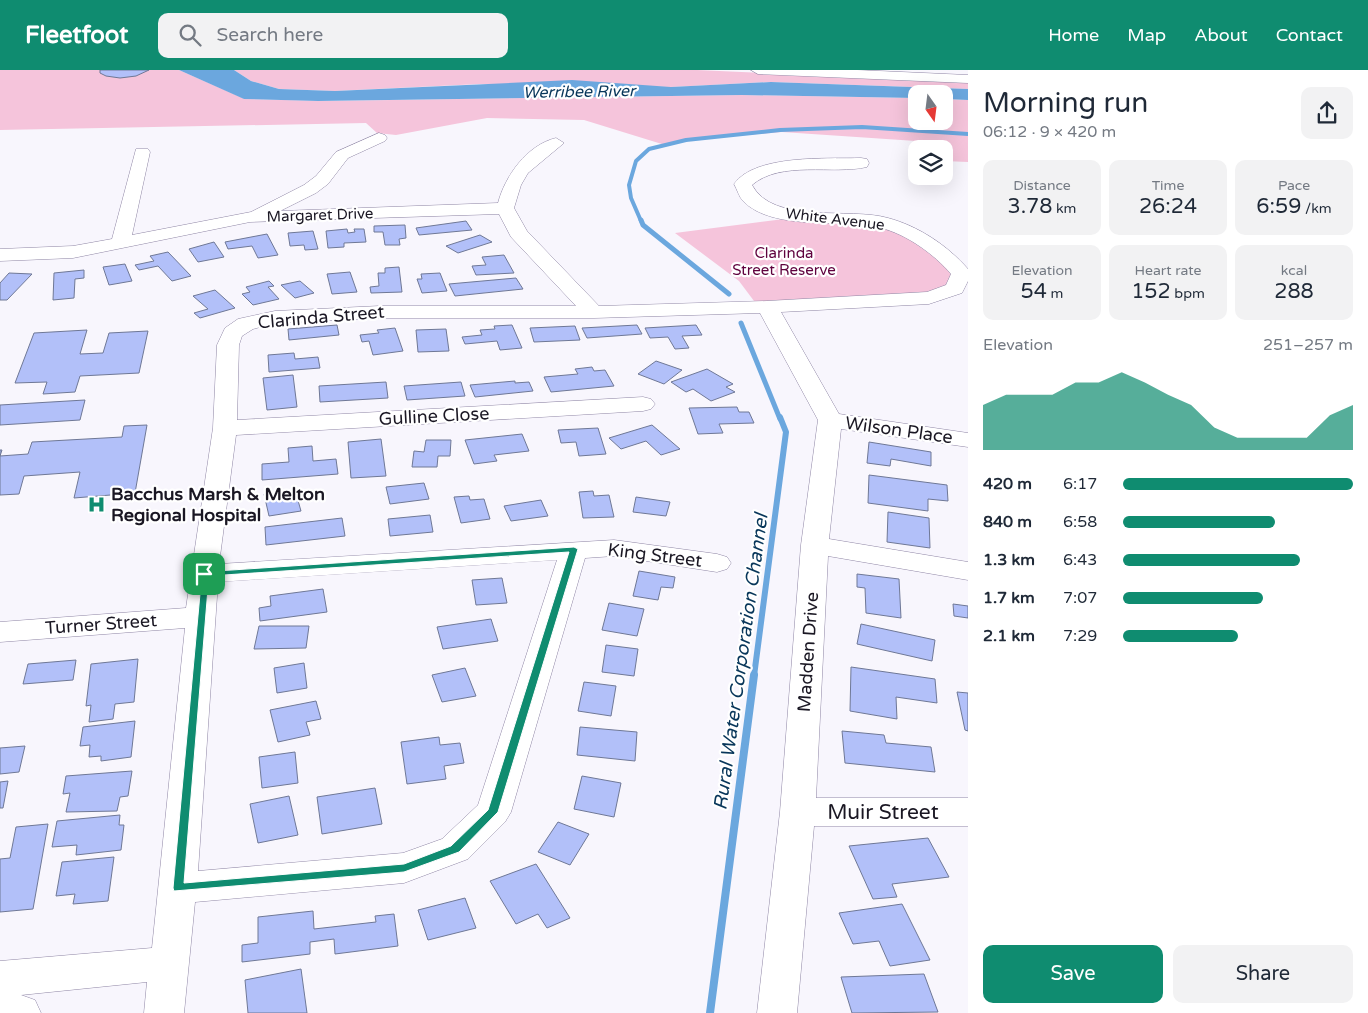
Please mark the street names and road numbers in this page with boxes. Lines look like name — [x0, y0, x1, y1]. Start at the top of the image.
street label: Margaret Drive — [266, 204, 374, 226]
street label: White Avenue — [784, 204, 886, 234]
street label: Clarinda Street — [257, 300, 385, 333]
street label: Gulline Close — [378, 402, 490, 430]
street label: Wilson Place — [844, 412, 954, 448]
street label: King Street — [607, 538, 704, 572]
street label: Madden Drive — [793, 591, 823, 713]
street label: Turner Street — [44, 609, 158, 639]
street label: Muir Street — [827, 800, 939, 825]

